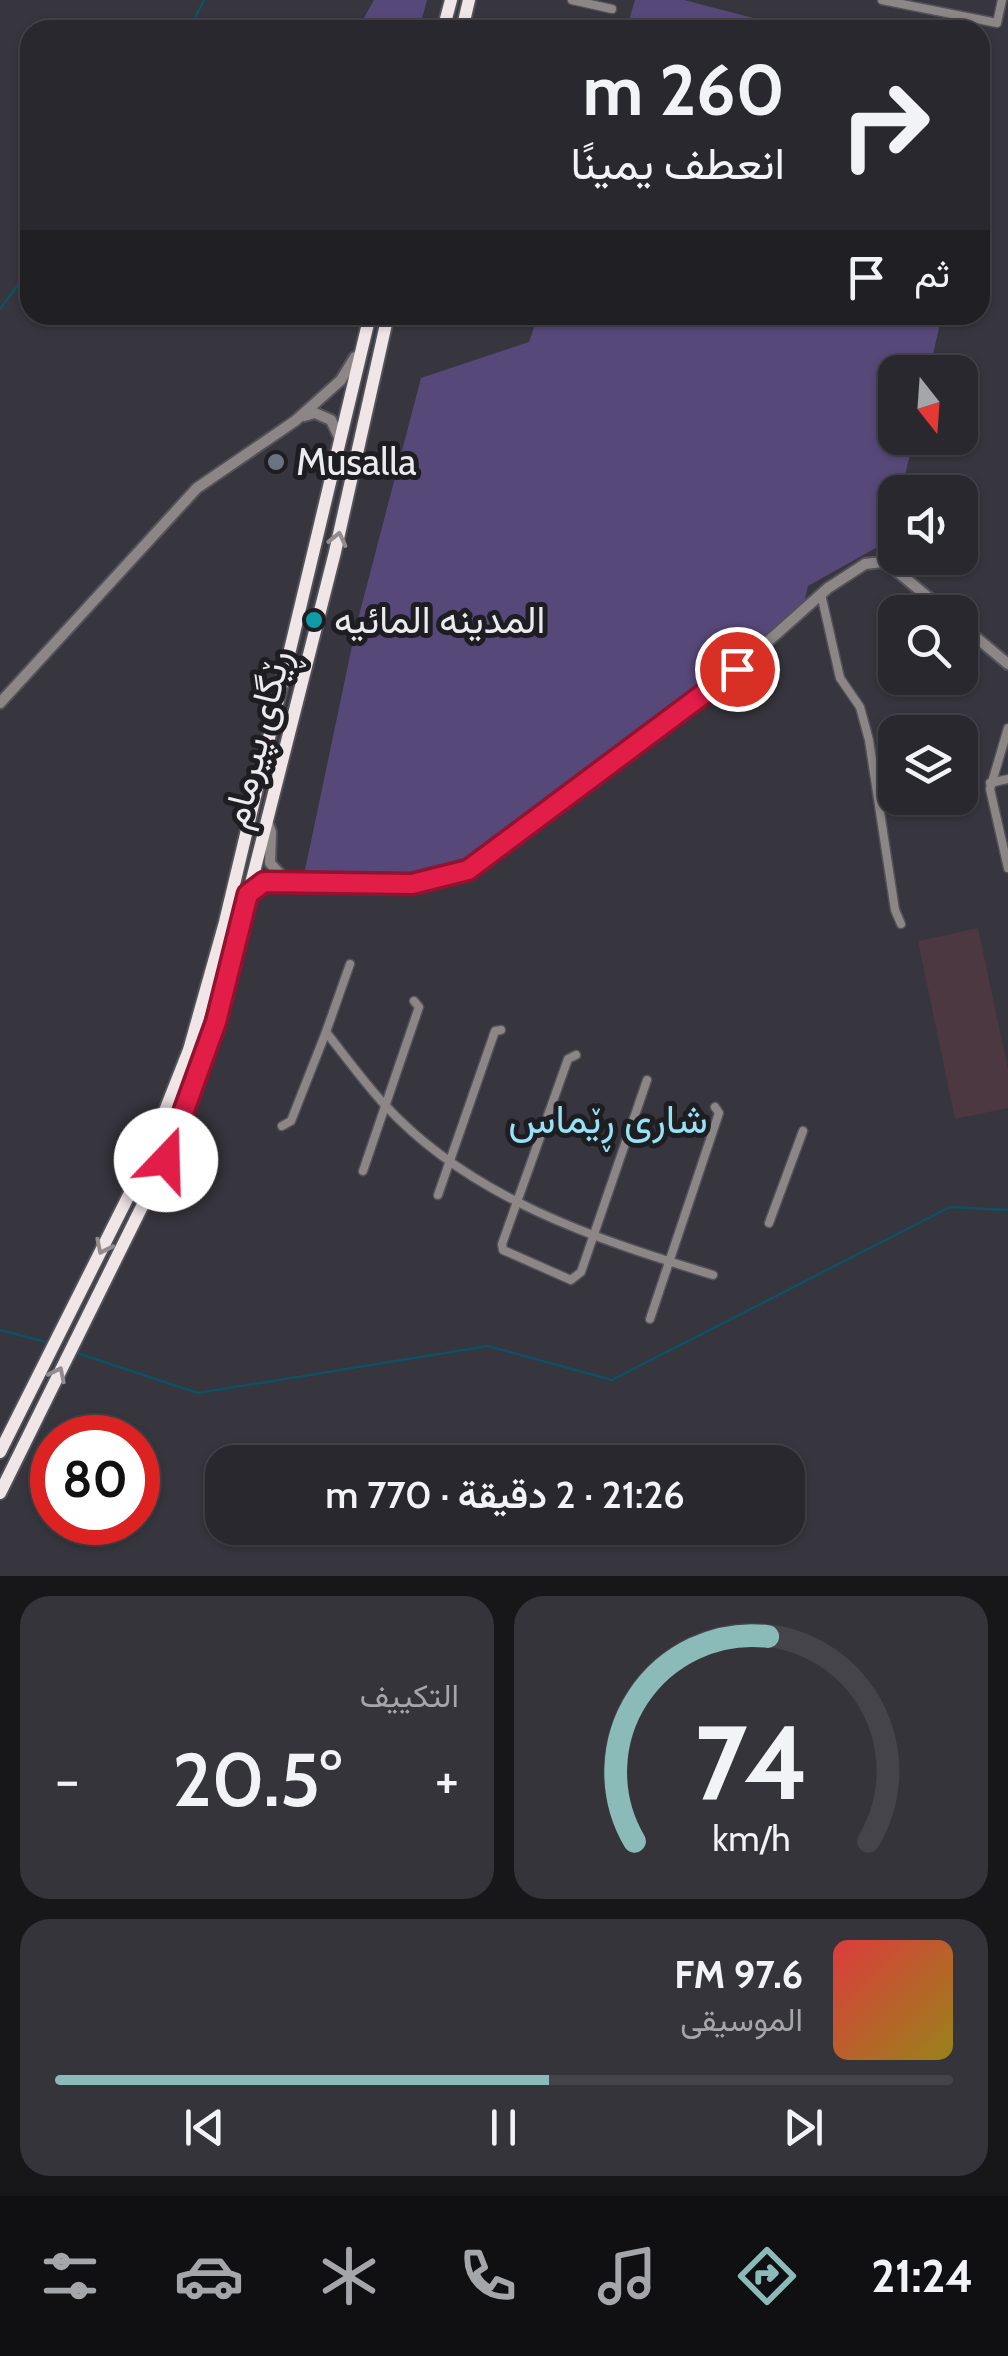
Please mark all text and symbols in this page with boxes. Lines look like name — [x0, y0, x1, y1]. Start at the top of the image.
text: 260 m — [583, 47, 785, 133]
icon: right — [820, 60, 950, 190]
text: انعطف يمينًا — [571, 136, 785, 190]
icon: arrive — [839, 250, 894, 305]
text: ثم — [914, 250, 950, 297]
north arrow — [878, 355, 978, 455]
map controls — [878, 355, 978, 815]
place label: Musalla — [296, 438, 416, 485]
marker: Musalla — [265, 451, 287, 473]
button: sound — [878, 475, 978, 575]
one-way arrow — [326, 531, 347, 548]
button: search — [878, 595, 978, 695]
place label: المدينه المائيه — [334, 596, 545, 643]
marker: المدينه المائيه — [303, 609, 325, 631]
pin — [695, 627, 780, 712]
icon: arrive — [710, 642, 765, 697]
street label: ڕێگای پیرمام — [211, 645, 308, 835]
button: layers — [878, 715, 978, 815]
district label: شاری ڕێماس — [508, 1094, 708, 1152]
position arrow — [114, 1108, 218, 1212]
one-way arrow — [96, 1237, 116, 1255]
one-way arrow — [46, 1366, 66, 1384]
speed limit sign: 80 — [30, 1415, 160, 1545]
text: 21:26 · 2 دقيقة · 770 m — [325, 1471, 685, 1518]
text: التكييف — [360, 1676, 459, 1715]
text: 74 — [694, 1699, 808, 1825]
text: 20.5° — [172, 1734, 342, 1825]
text: − — [55, 1746, 79, 1813]
text: + — [435, 1746, 459, 1813]
text: km/h — [712, 1817, 790, 1860]
text: 97.6 FM — [674, 1951, 803, 1998]
text: الموسيقى — [680, 2000, 803, 2039]
icon: previous — [177, 2100, 232, 2155]
icon: pause — [476, 2100, 531, 2155]
icon: next — [776, 2100, 831, 2155]
icon: filters — [35, 2241, 105, 2311]
icon: car — [174, 2241, 244, 2311]
icon: climate — [314, 2241, 384, 2311]
icon: phone — [453, 2241, 523, 2311]
icon: music — [592, 2241, 662, 2311]
icon: directions — [732, 2241, 802, 2311]
text: 21:24 — [871, 2249, 973, 2303]

